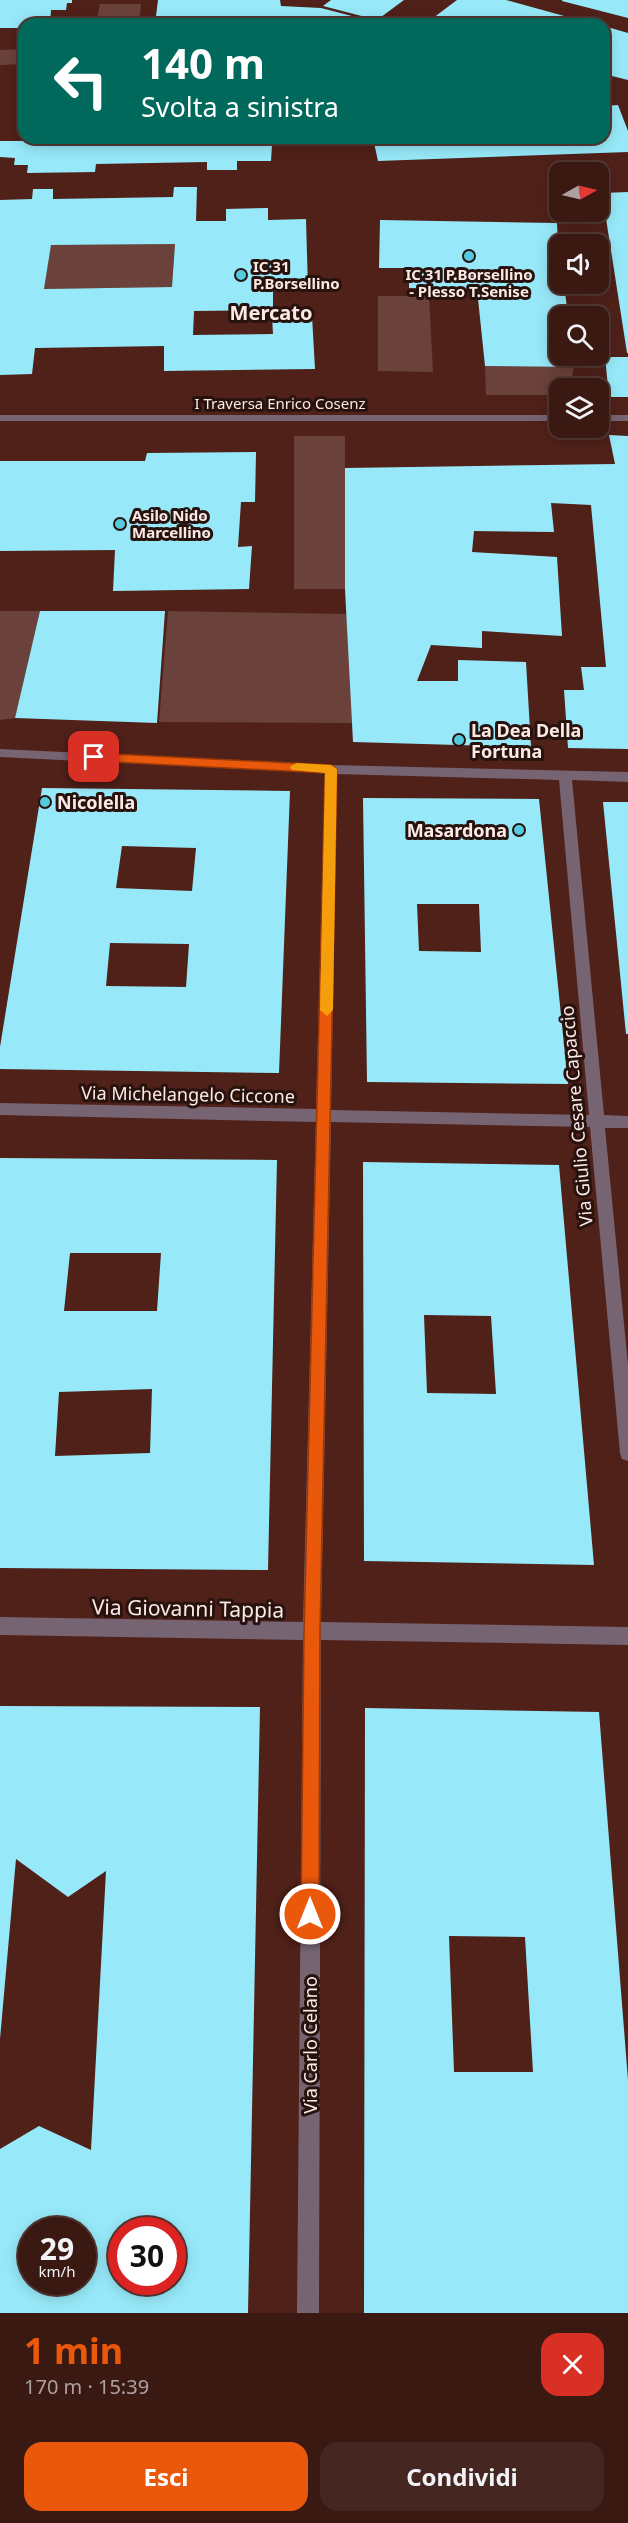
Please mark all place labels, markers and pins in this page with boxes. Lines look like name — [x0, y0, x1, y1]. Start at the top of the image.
marker: IC 31 P.Borsellino - Plesso T.Senise — [462, 249, 476, 263]
place label: IC 31 P.Borsellino — [253, 256, 340, 293]
place label: IC 31 P.Borsellino - Plesso T.Senise — [405, 264, 533, 301]
marker: IC 31 P.Borsellino — [234, 268, 248, 282]
place label: Asilo Nido Marcellino — [132, 505, 211, 542]
marker: Asilo Nido Marcellino — [113, 517, 127, 531]
place label: La Dea Della Fortuna — [471, 718, 581, 763]
pin — [68, 731, 119, 782]
marker: La Dea Della Fortuna — [452, 733, 466, 747]
place label: Nicolella — [57, 790, 135, 814]
marker: Nicolella — [38, 795, 52, 809]
place label: Masardona — [407, 818, 507, 842]
marker: Masardona — [512, 823, 526, 837]

